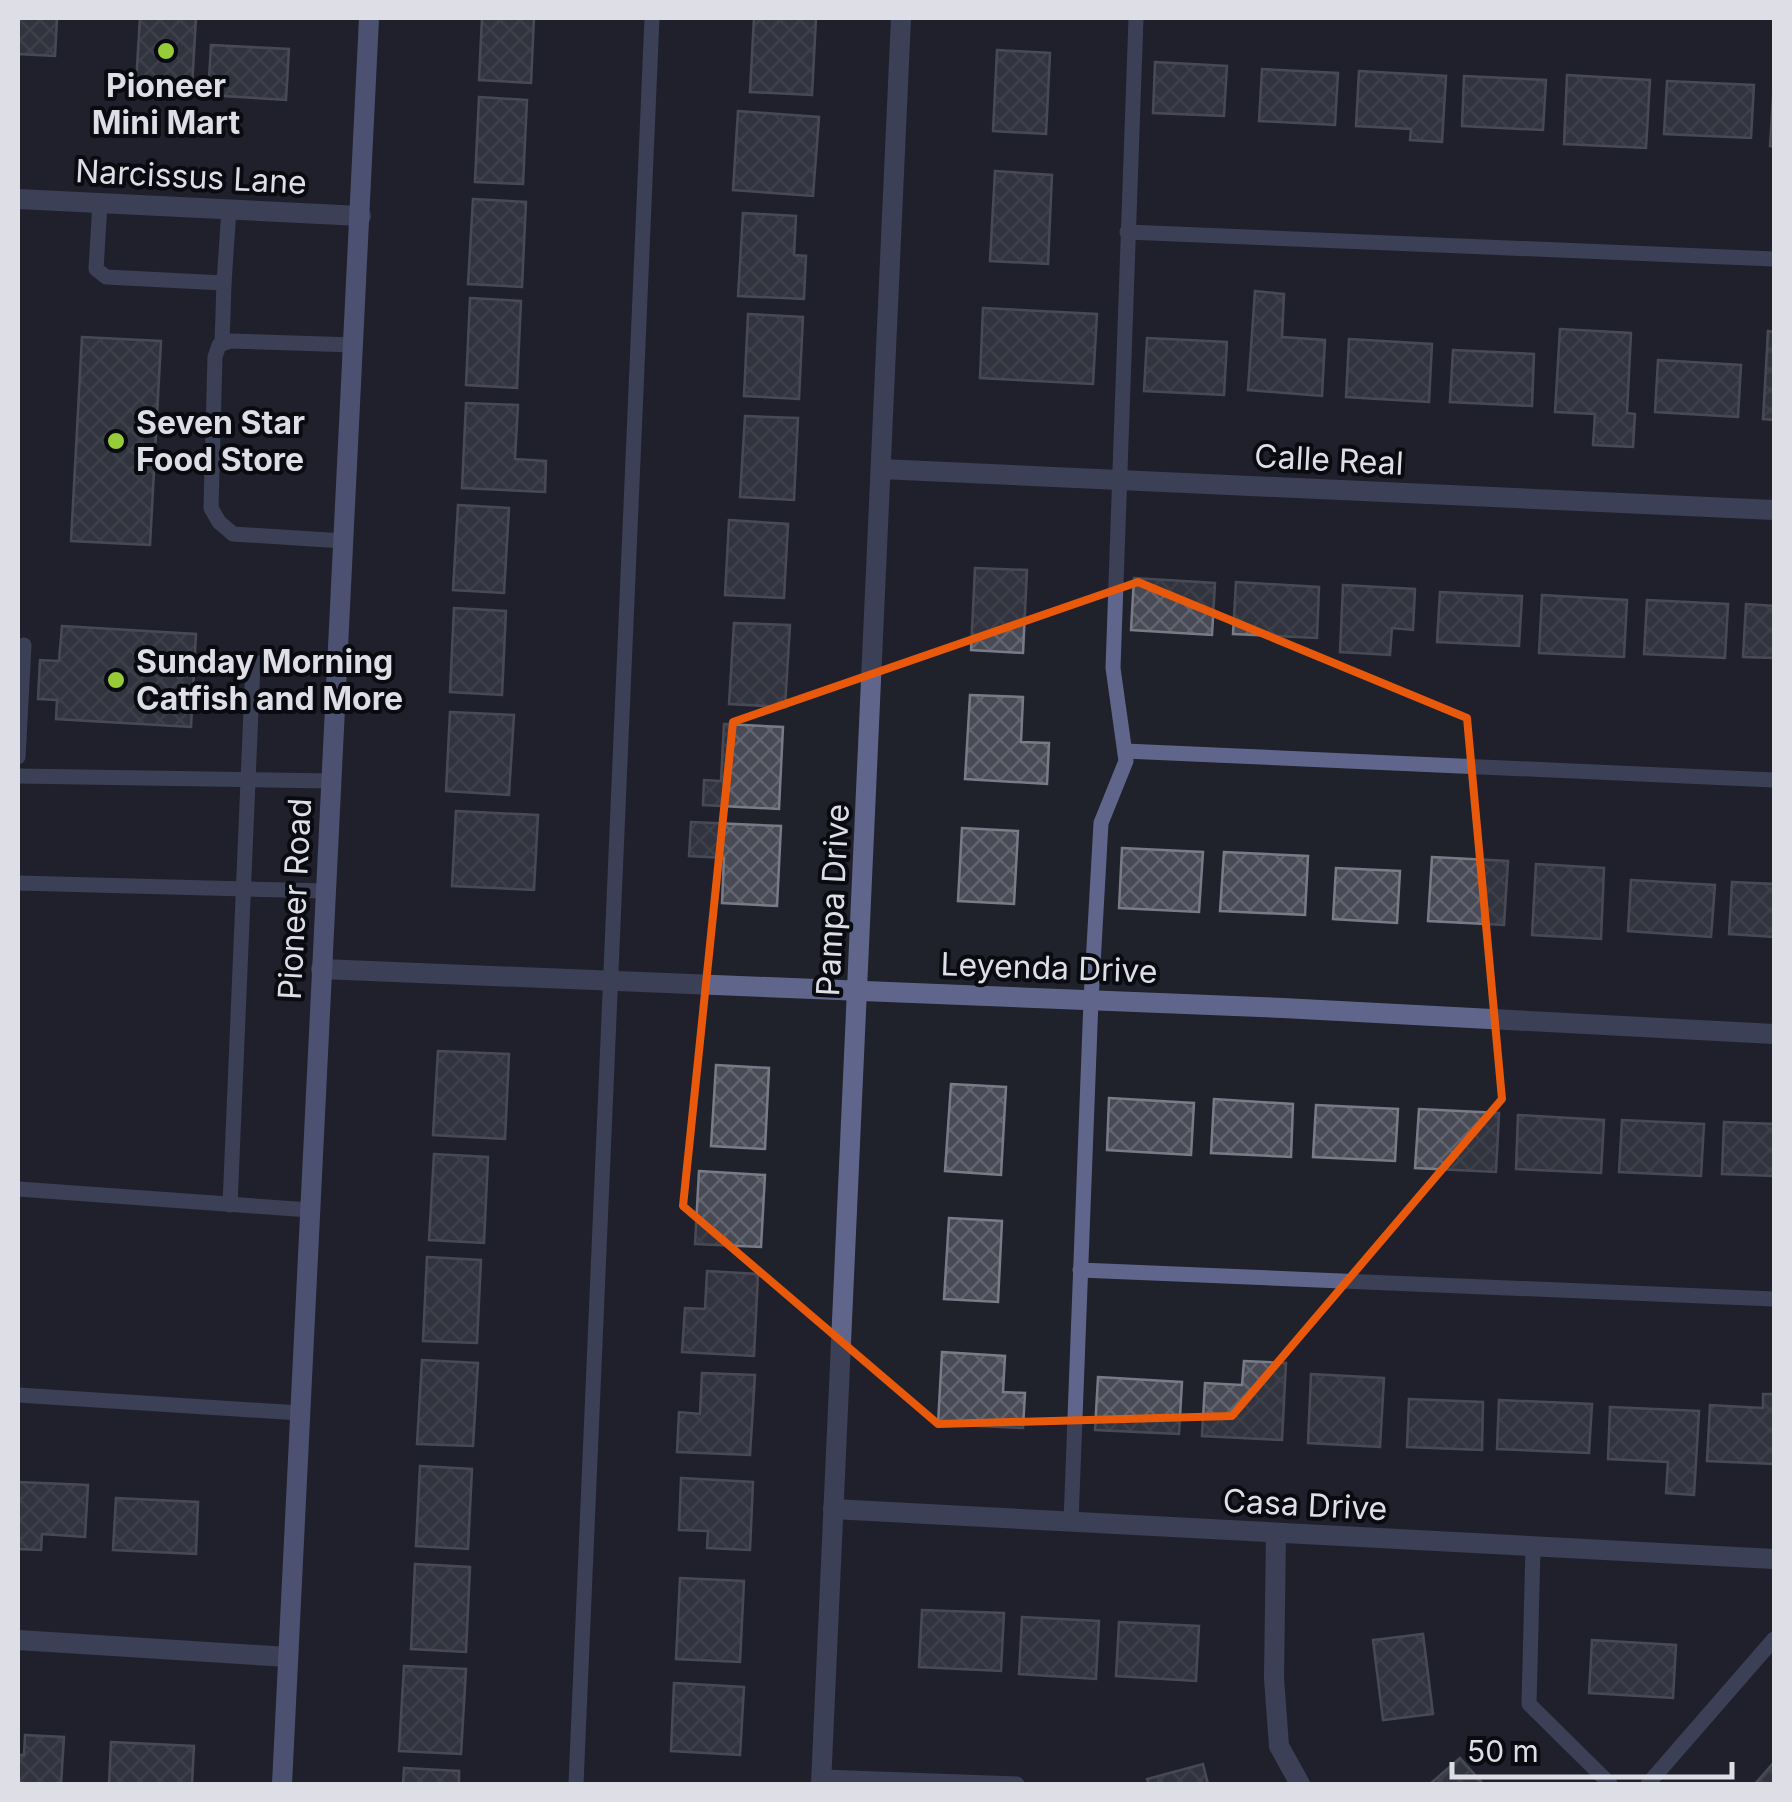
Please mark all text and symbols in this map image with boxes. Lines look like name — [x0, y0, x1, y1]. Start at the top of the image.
marker: Pioneer Mini Mart — [155, 40, 177, 62]
place label: Pioneer Mini Mart — [92, 66, 240, 142]
street label: Narcissus Lane — [74, 151, 308, 202]
place label: Seven Star Food Store — [136, 403, 305, 479]
marker: Seven Star Food Store — [105, 430, 127, 452]
street label: Calle Real — [1253, 436, 1405, 483]
place label: Sunday Morning Catfish and More — [136, 642, 403, 718]
marker: Sunday Morning Catfish and More — [105, 669, 127, 691]
street label: Pioneer Road — [270, 797, 319, 1001]
street label: Pampa Drive — [808, 803, 857, 997]
street label: Leyenda Drive — [940, 944, 1158, 991]
street label: Casa Drive — [1222, 1481, 1388, 1528]
scale bar — [1452, 1717, 1732, 1779]
text: 50 m — [1467, 1733, 1539, 1769]

